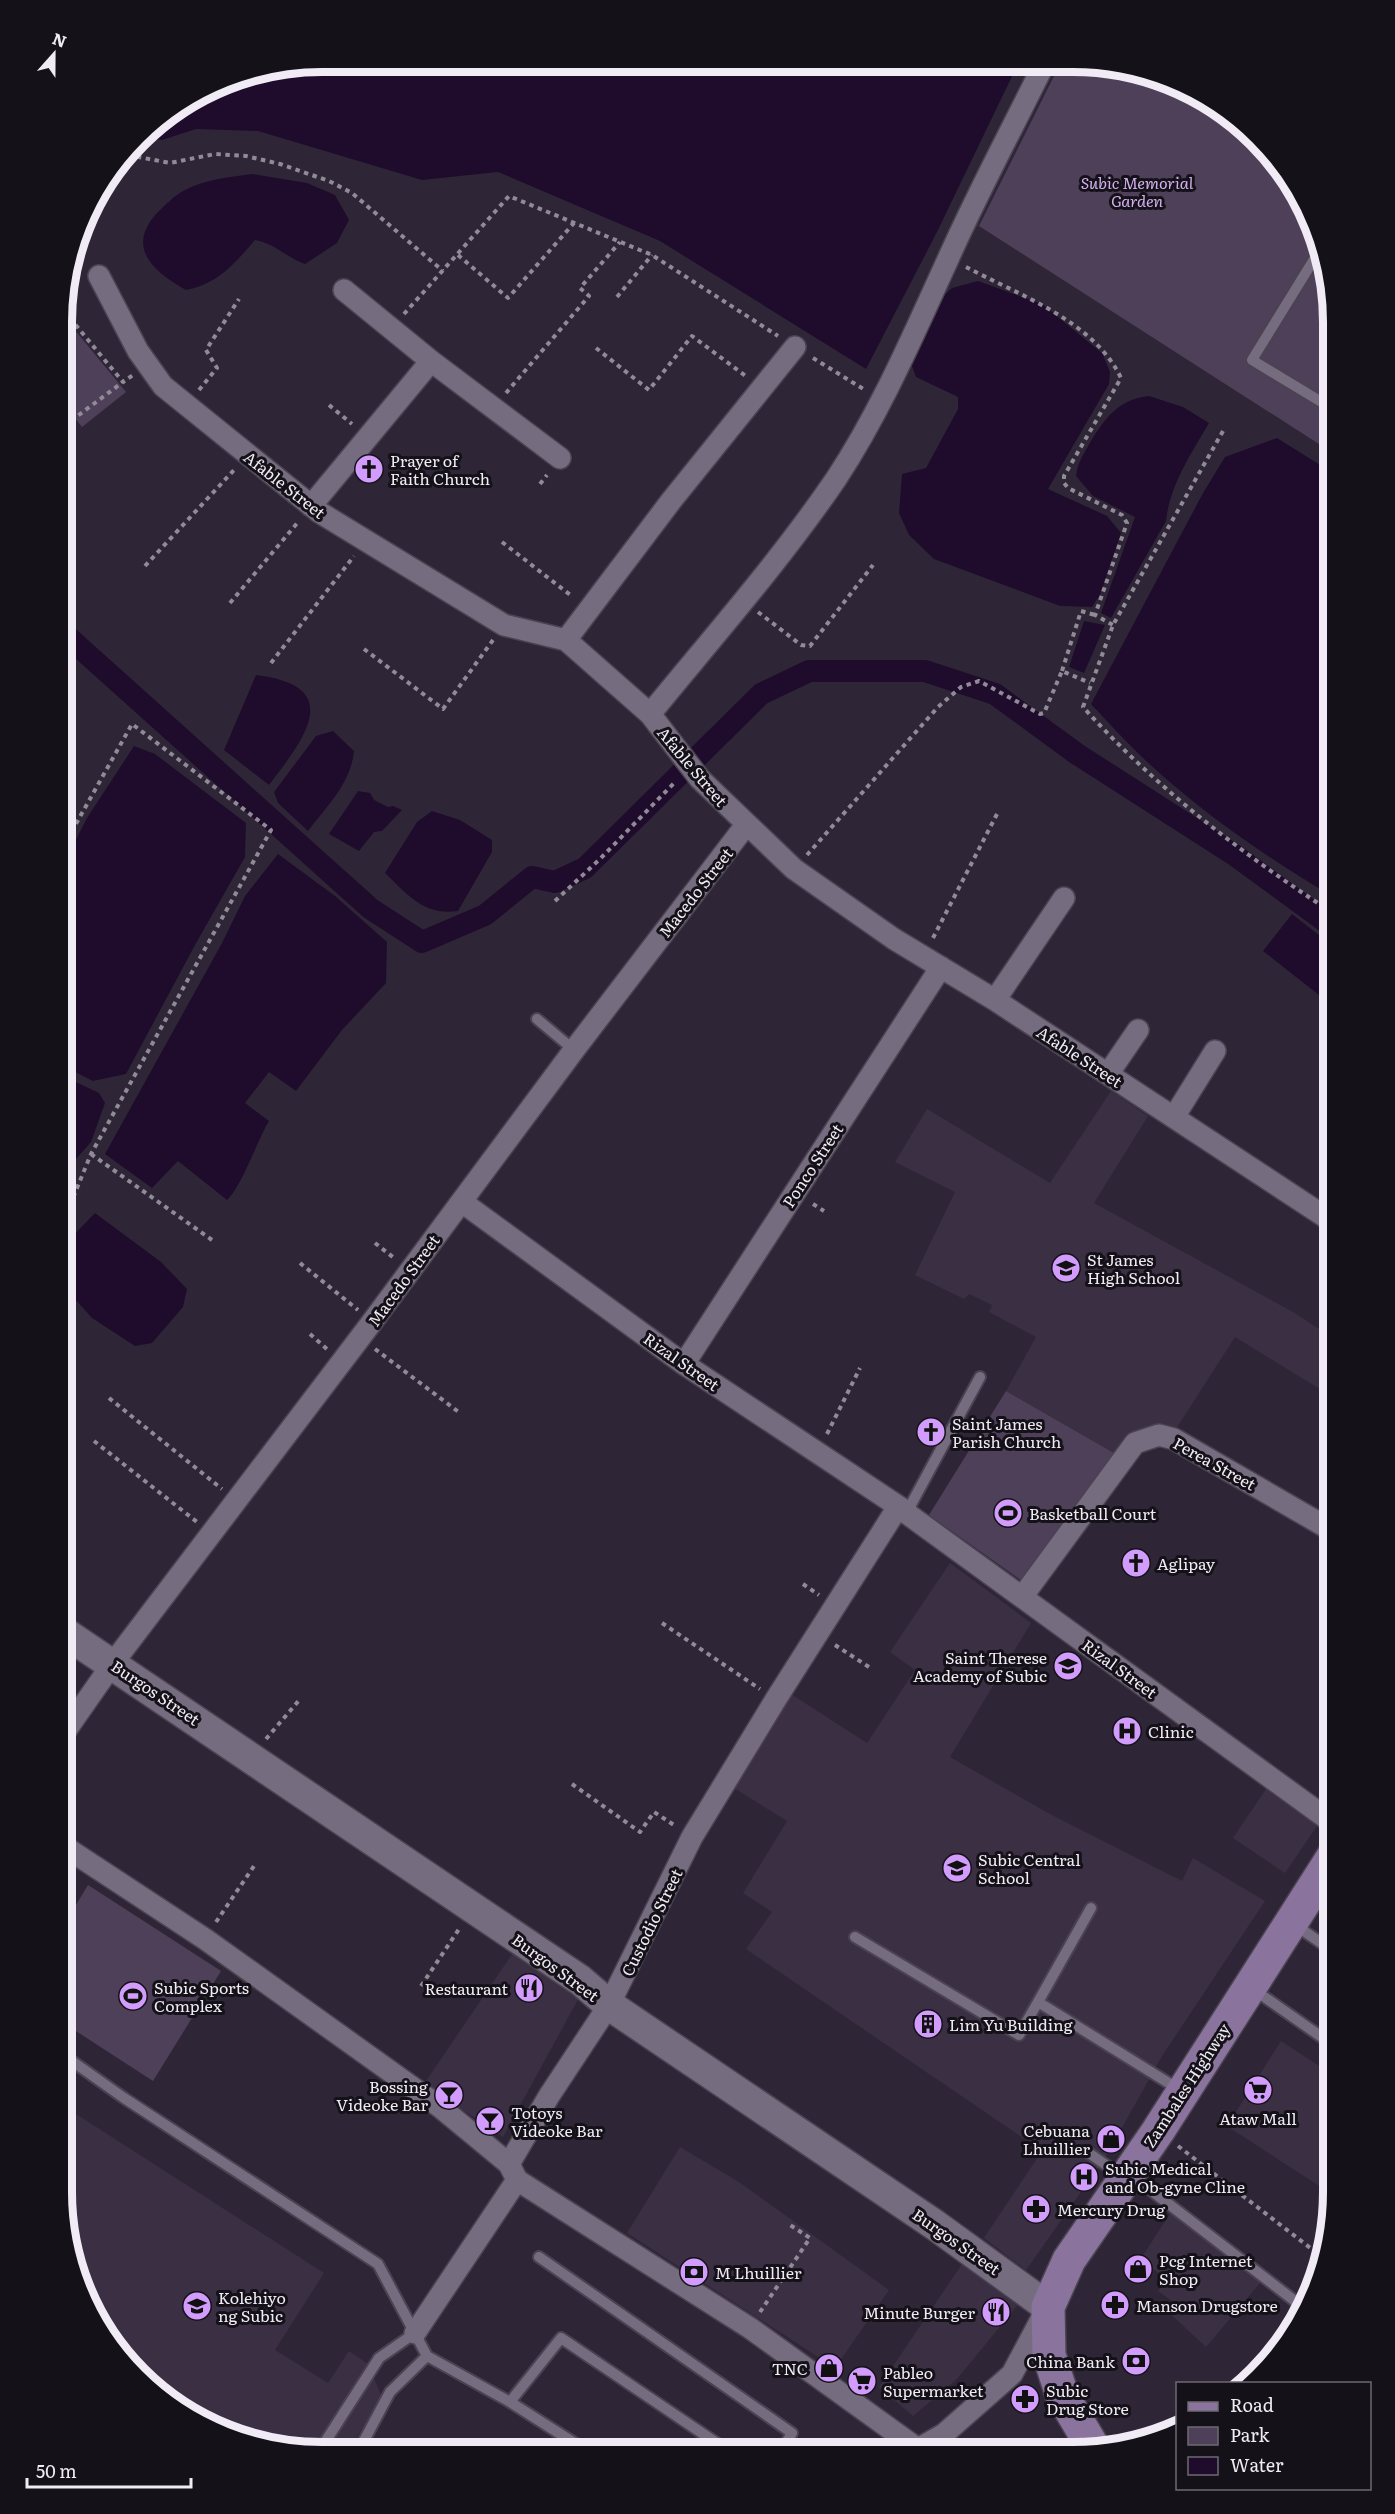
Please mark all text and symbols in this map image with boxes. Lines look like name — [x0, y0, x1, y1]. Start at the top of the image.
north arrow — [24, 24, 84, 84]
text: N — [49, 25, 70, 53]
park label: Subic Memorial Garden — [1081, 170, 1194, 212]
street label: Afable Street — [239, 444, 331, 524]
place label: Prayer of Faith Church — [390, 448, 491, 490]
church icon: Prayer of Faith Church — [353, 453, 385, 485]
street label: Afable Street — [652, 721, 734, 812]
street label: Macedo Street — [652, 841, 738, 942]
street label: Afable Street — [1032, 1019, 1128, 1093]
street label: Ponco Street — [776, 1118, 848, 1212]
street label: Macedo Street — [361, 1229, 445, 1331]
place label: St James High School — [1087, 1247, 1180, 1289]
school or university icon: St James High School — [1050, 1252, 1082, 1284]
street label: Rizal Street — [639, 1326, 725, 1396]
place label: Saint James Parish Church — [952, 1411, 1062, 1453]
church icon: Saint James Parish Church — [915, 1416, 947, 1448]
street label: Perea Street — [1169, 1430, 1261, 1496]
sports icon: Basketball Court — [992, 1497, 1024, 1529]
place label: Basketball Court — [1029, 1501, 1157, 1525]
church icon: Aglipay — [1120, 1547, 1152, 1579]
place label: Aglipay — [1157, 1551, 1216, 1575]
street label: Rizal Street — [1077, 1633, 1163, 1704]
place label: Saint Therese Academy of Subic — [913, 1645, 1047, 1687]
school or university icon: Saint Therese Academy of Subic — [1052, 1650, 1084, 1682]
street label: Burgos Street — [107, 1653, 206, 1731]
hospital icon: Clinic — [1111, 1715, 1143, 1747]
place label: Clinic — [1148, 1719, 1194, 1743]
place label: Subic Central School — [978, 1847, 1081, 1889]
school or university icon: Subic Central School — [941, 1852, 973, 1884]
street label: Custodio Street — [614, 1864, 688, 1980]
street label: Burgos Street — [508, 1927, 605, 2007]
restaurant icon: Restaurant — [513, 1972, 545, 2004]
place label: Subic Sports Complex — [154, 1975, 249, 2017]
place label: Restaurant — [424, 1976, 509, 2000]
sports icon: Subic Sports Complex — [117, 1980, 149, 2012]
building icon: Lim Yu Building — [912, 2008, 944, 2040]
place label: Lim Yu Building — [949, 2012, 1073, 2036]
street label: Zambales Highway — [1137, 2017, 1236, 2152]
place label: Bossing Videoke Bar — [336, 2074, 428, 2116]
supermarket icon: Ataw Mall — [1242, 2074, 1274, 2106]
bar icon: Bossing Videoke Bar — [433, 2079, 465, 2111]
place label: Totoys Videoke Bar — [511, 2100, 603, 2142]
bar icon: Totoys Videoke Bar — [474, 2105, 506, 2137]
place label: Ataw Mall — [1219, 2106, 1297, 2130]
place label: Cebuana Lhuillier — [1023, 2118, 1090, 2160]
shop icon: Cebuana Lhuillier — [1095, 2123, 1127, 2155]
place label: Subic Medical and Ob-gyne Cline — [1105, 2156, 1245, 2198]
hospital icon: Subic Medical and Ob-gyne Cline — [1068, 2161, 1100, 2193]
pharmacy icon: Mercury Drug — [1020, 2193, 1052, 2225]
place label: Mercury Drug — [1057, 2197, 1165, 2221]
street label: Burgos Street — [908, 2202, 1006, 2280]
place label: Pcg Internet Shop — [1159, 2248, 1253, 2290]
shop icon: Pcg Internet Shop — [1122, 2253, 1154, 2285]
bank icon: M Lhuillier — [678, 2256, 710, 2288]
place label: M Lhuillier — [715, 2260, 802, 2284]
place label: Kolehiyo ng Subic — [218, 2285, 286, 2327]
pharmacy icon: Manson Drugstore — [1099, 2289, 1131, 2321]
school or university icon: Kolehiyo ng Subic — [181, 2290, 213, 2322]
place label: Manson Drugstore — [1136, 2293, 1278, 2317]
restaurant icon: Minute Burger — [980, 2296, 1012, 2328]
place label: Minute Burger — [863, 2300, 975, 2324]
bank icon: China Bank — [1120, 2345, 1152, 2377]
place label: China Bank — [1026, 2349, 1115, 2373]
shop icon: TNC — [813, 2352, 845, 2384]
place label: TNC — [772, 2356, 808, 2380]
place label: Pableo Supermarket — [883, 2360, 984, 2402]
supermarket icon: Pableo Supermarket — [846, 2365, 878, 2397]
place label: Subic Drug Store — [1046, 2378, 1129, 2420]
legend — [1176, 2382, 1371, 2490]
pharmacy icon: Subic Drug Store — [1009, 2383, 1041, 2415]
text: Road — [1230, 2391, 1274, 2418]
text: Park — [1230, 2421, 1271, 2448]
scale bar — [27, 2451, 190, 2489]
text: Water — [1230, 2451, 1284, 2478]
text: 50 m — [36, 2457, 77, 2484]

